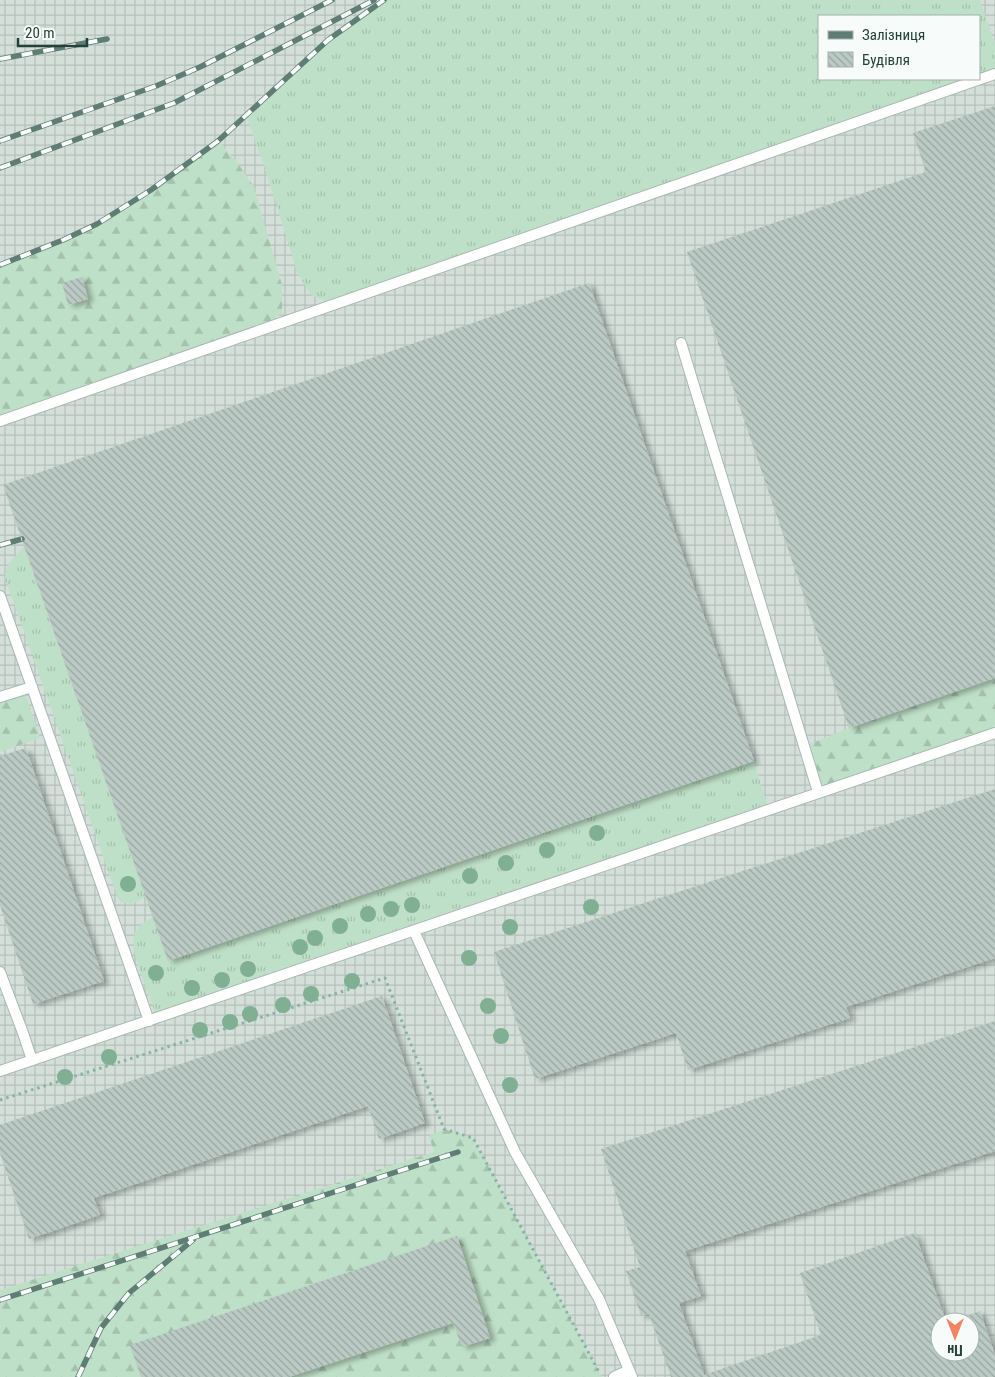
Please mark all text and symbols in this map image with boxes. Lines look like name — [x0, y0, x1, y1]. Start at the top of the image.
scale bar — [18, 15, 86, 47]
legend — [818, 15, 980, 80]
text: 20 m — [25, 24, 55, 42]
text: Залізниця — [862, 26, 925, 44]
text: Будівля — [862, 51, 910, 69]
north arrow — [930, 1312, 980, 1362]
text: Пн — [947, 1342, 963, 1358]

